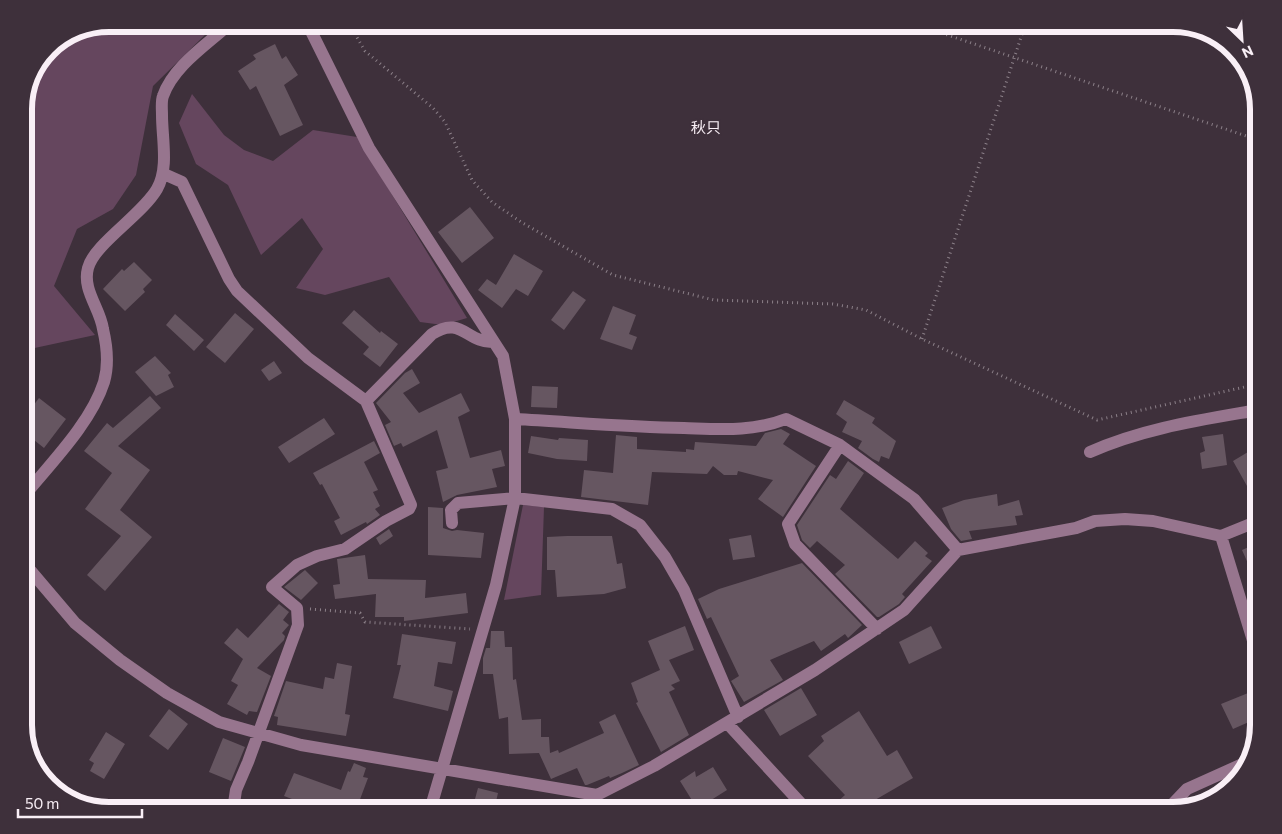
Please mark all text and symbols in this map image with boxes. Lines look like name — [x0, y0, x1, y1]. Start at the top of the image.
north arrow — [1217, 15, 1267, 65]
text: N — [1239, 42, 1256, 62]
district label: 秋只 — [691, 118, 721, 136]
scale bar — [18, 786, 141, 818]
text: 50 m — [25, 794, 59, 812]

